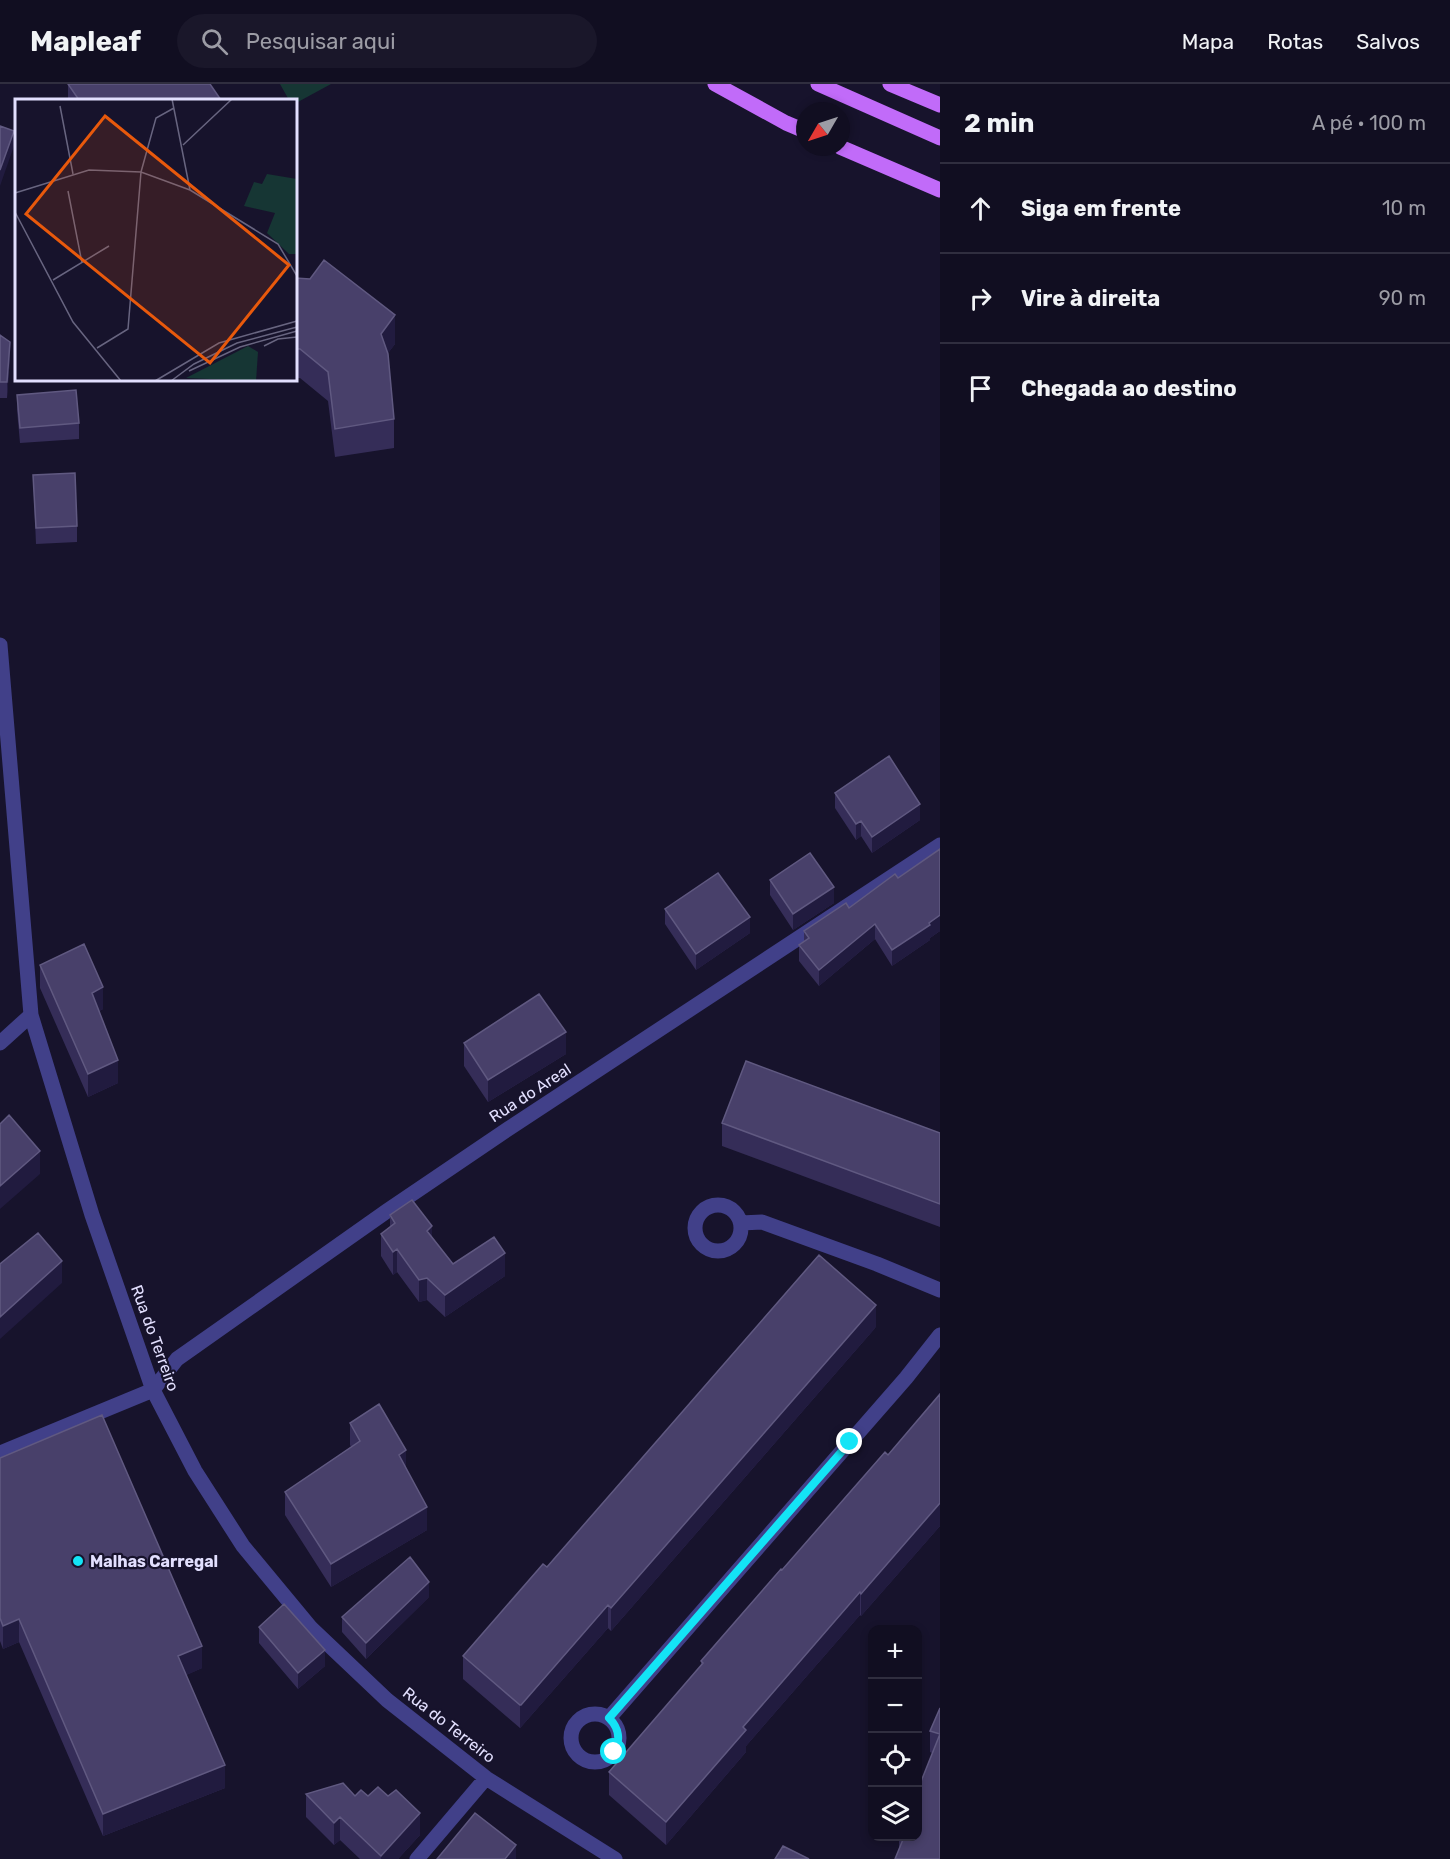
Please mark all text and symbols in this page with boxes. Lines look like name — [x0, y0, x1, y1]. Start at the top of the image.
search box — [177, 14, 597, 68]
text: Mapleaf — [30, 25, 141, 58]
icon: search — [198, 25, 231, 58]
text: Pesquisar aqui — [246, 28, 395, 55]
text: Mapa — [1182, 29, 1234, 54]
text: Rotas — [1267, 29, 1323, 54]
text: Salvos — [1356, 29, 1420, 54]
inset map — [15, 99, 297, 381]
north arrow — [796, 102, 850, 156]
text: 2 min — [964, 108, 1034, 139]
text: A pé · 100 m — [1312, 111, 1426, 135]
icon: ahead — [964, 192, 997, 225]
text: Siga em frente — [1021, 195, 1181, 222]
text: 10 m — [1382, 196, 1426, 220]
icon: right — [964, 282, 997, 315]
text: Vire à direita — [1021, 285, 1160, 312]
text: 90 m — [1379, 286, 1426, 310]
icon: arrive — [964, 372, 997, 405]
text: Chegada ao destino — [1021, 375, 1237, 402]
street label: Rua do Areal — [486, 1060, 574, 1126]
street label: Rua do Terreiro — [127, 1282, 183, 1394]
route end — [836, 1428, 862, 1454]
place label: Malhas Carregal — [90, 1552, 218, 1571]
marker: Malhas Carregal — [71, 1554, 85, 1568]
map controls — [868, 1625, 922, 1841]
button: + — [868, 1625, 922, 1679]
button: − — [868, 1679, 922, 1733]
street label: Rua do Terreiro — [399, 1683, 499, 1767]
button: locate — [868, 1733, 922, 1787]
route start — [600, 1738, 626, 1764]
button: layers — [868, 1787, 922, 1841]

